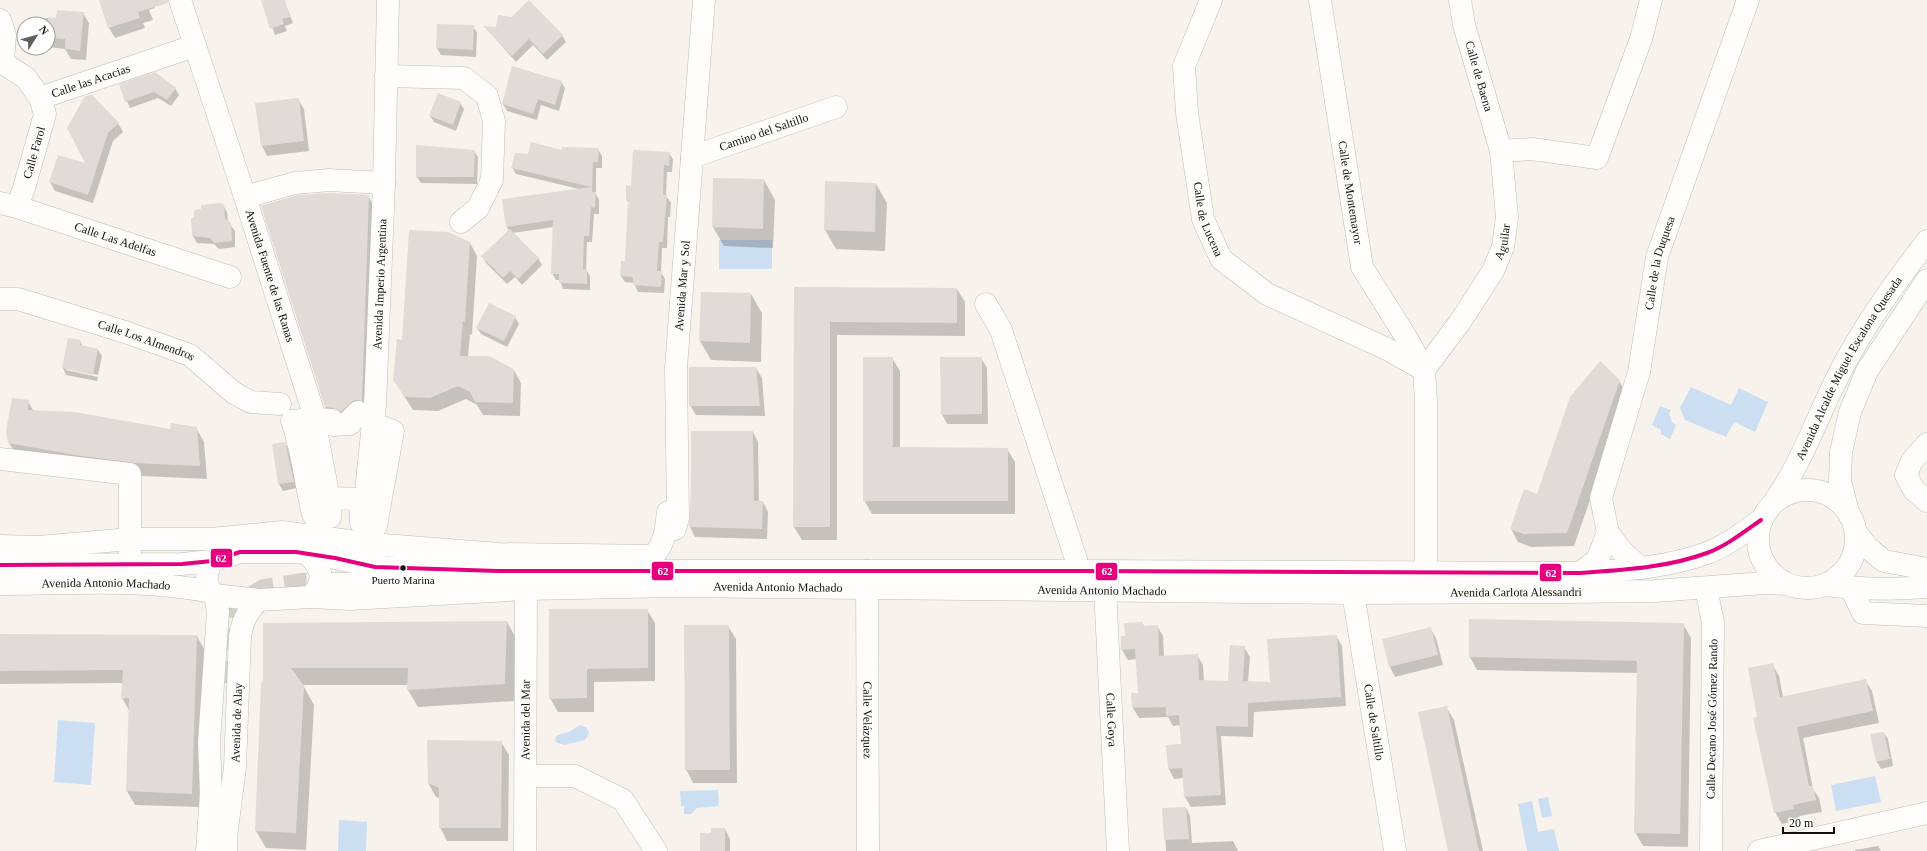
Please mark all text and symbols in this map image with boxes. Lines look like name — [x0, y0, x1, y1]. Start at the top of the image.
north arrow — [16, 16, 56, 56]
text: N — [37, 23, 51, 37]
street label: Calle de Baena — [1462, 39, 1496, 113]
street label: Calle las Acacias — [50, 61, 132, 101]
street label: Camino del Saltillo — [717, 110, 810, 154]
street label: Calle Farol — [20, 124, 48, 180]
street label: Calle de Montemayor — [1335, 140, 1365, 245]
street label: Calle de Lucena — [1190, 181, 1226, 259]
street label: Avenida Fuente de las Ranas — [242, 208, 298, 344]
street label: Calle de la Duquesa — [1642, 214, 1678, 311]
street label: Avenida Imperio Argentina — [370, 218, 390, 350]
street label: Calle Las Adelfas — [73, 219, 158, 259]
street label: Aguilar — [1491, 223, 1513, 262]
street label: Avenida Mar y Sol — [672, 239, 693, 331]
street label: Avenida Alcalde Miguel Escalona Quesada — [1793, 273, 1906, 462]
street label: Calle Los Almendros — [96, 317, 199, 364]
line badge: 62 — [210, 548, 233, 568]
text: 62 — [216, 552, 227, 564]
line badge: 62 — [651, 561, 674, 581]
line badge: 62 — [1095, 562, 1118, 581]
marker: Puerto Marina — [398, 563, 408, 573]
line badge: 62 — [1539, 563, 1562, 582]
text: 62 — [658, 565, 669, 577]
text: 62 — [1102, 565, 1113, 577]
text: 62 — [1546, 567, 1557, 579]
place label: Puerto Marina — [371, 574, 435, 586]
street label: Avenida Antonio Machado — [41, 576, 171, 593]
street label: Avenida Antonio Machado — [713, 579, 843, 595]
street label: Avenida Antonio Machado — [1037, 583, 1167, 598]
street label: Avenida Carlota Alessandri — [1450, 585, 1583, 600]
street label: Calle Decano José Gómez Rando — [1704, 639, 1720, 799]
street label: Avenida del Mar — [518, 680, 533, 760]
street label: Calle Velázquez — [860, 681, 875, 759]
street label: Avenida de Alay — [228, 682, 245, 763]
street label: Calle de Saltillo — [1361, 683, 1387, 762]
street label: Calle Goya — [1103, 692, 1120, 748]
scale bar — [1783, 809, 1834, 835]
text: 20 m — [1789, 816, 1814, 830]

